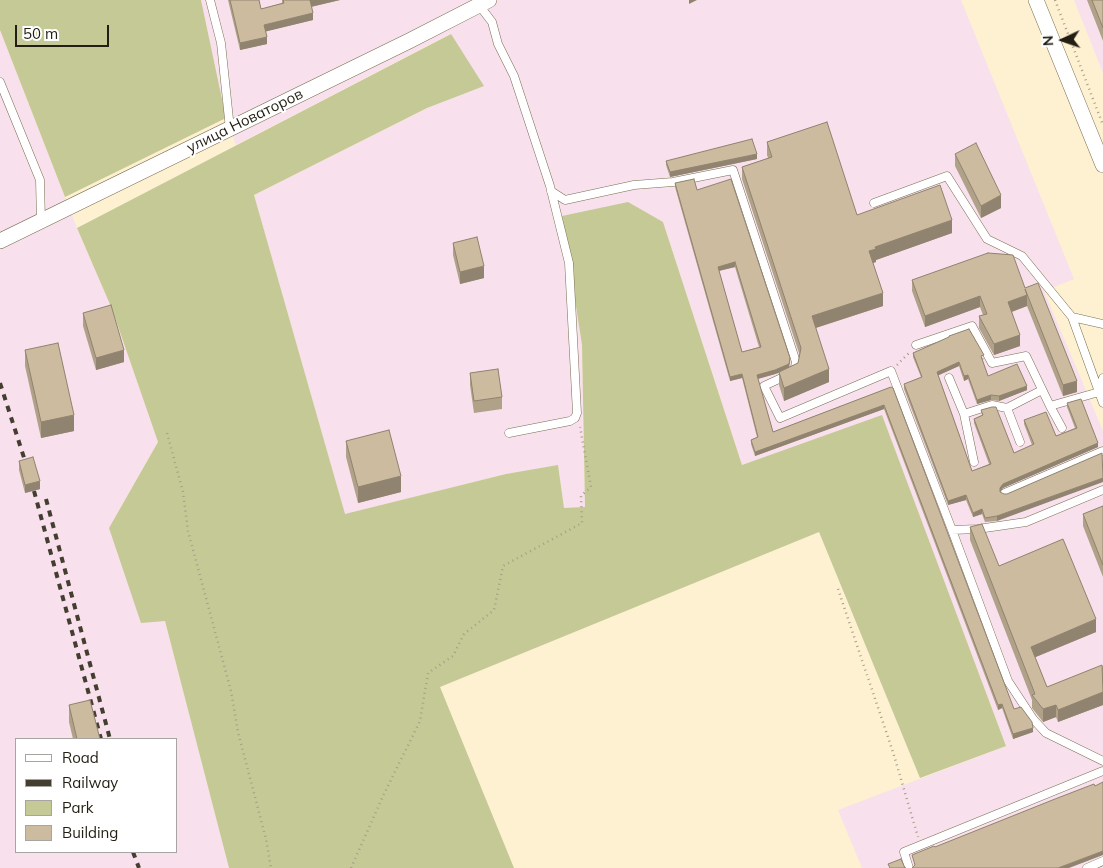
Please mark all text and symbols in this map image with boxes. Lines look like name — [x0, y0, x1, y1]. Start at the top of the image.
scale bar — [18, 15, 111, 47]
north arrow — [1038, 15, 1088, 65]
text: 50 m — [23, 24, 58, 43]
text: N — [1039, 35, 1057, 47]
street label: улица Новаторов — [184, 85, 306, 157]
legend — [15, 738, 178, 853]
text: Road — [62, 748, 99, 767]
text: Railway — [62, 773, 118, 792]
text: Park — [62, 798, 94, 817]
text: Building — [62, 823, 118, 842]

